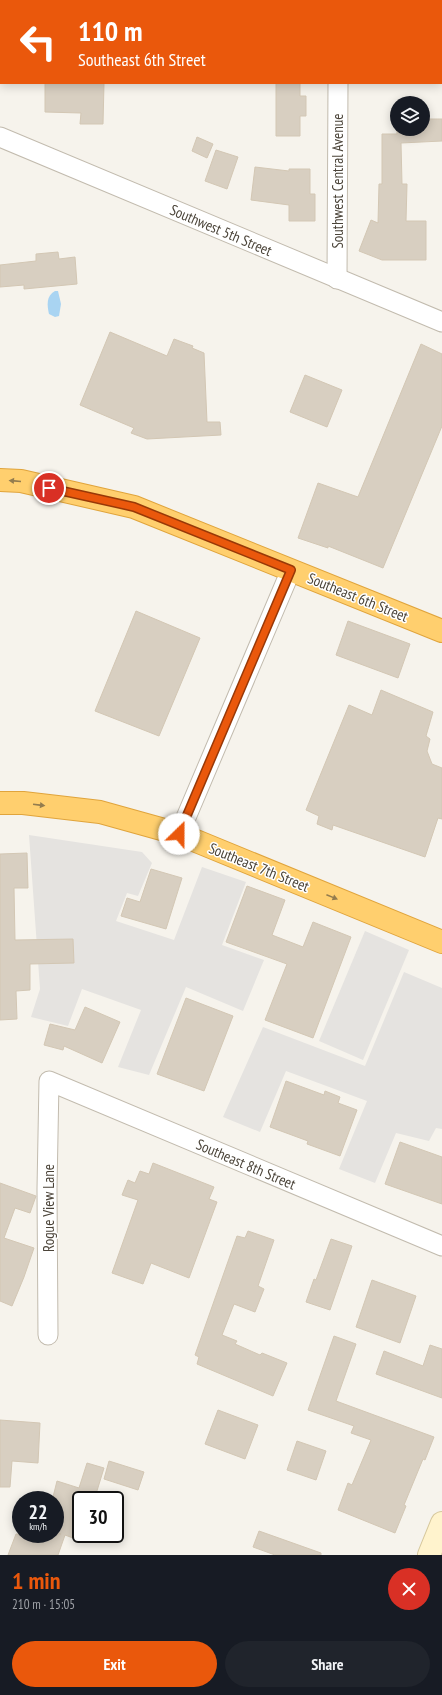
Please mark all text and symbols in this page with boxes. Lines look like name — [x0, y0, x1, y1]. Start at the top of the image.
text: 110 m — [78, 12, 142, 49]
icon: left — [12, 16, 64, 68]
text: Southeast 6th Street — [78, 48, 206, 71]
map controls — [390, 96, 430, 136]
button: layers — [390, 96, 430, 136]
street label: Southwest Central Avenue — [328, 113, 347, 249]
street label: Southwest 5th Street — [167, 200, 275, 260]
pin — [32, 471, 66, 505]
one-way arrow — [9, 477, 21, 484]
icon: arrive — [38, 477, 60, 499]
street label: Southeast 6th Street — [305, 568, 411, 626]
one-way arrow — [33, 802, 45, 808]
position arrow — [158, 813, 200, 855]
street label: Southeast 7th Street — [206, 838, 312, 896]
one-way arrow — [326, 894, 338, 900]
street label: Southeast 8th Street — [193, 1134, 299, 1194]
street label: Rogue View Lane — [39, 1164, 58, 1252]
speed limit sign: 30 — [72, 1491, 124, 1543]
text: 22 — [28, 1499, 48, 1525]
text: km/h — [29, 1520, 47, 1533]
text: 1 min — [12, 1565, 60, 1596]
button: close — [388, 1568, 430, 1610]
text: 210 m · 15:05 — [12, 1596, 75, 1613]
button: Exit — [12, 1641, 217, 1687]
button: Share — [225, 1641, 430, 1687]

